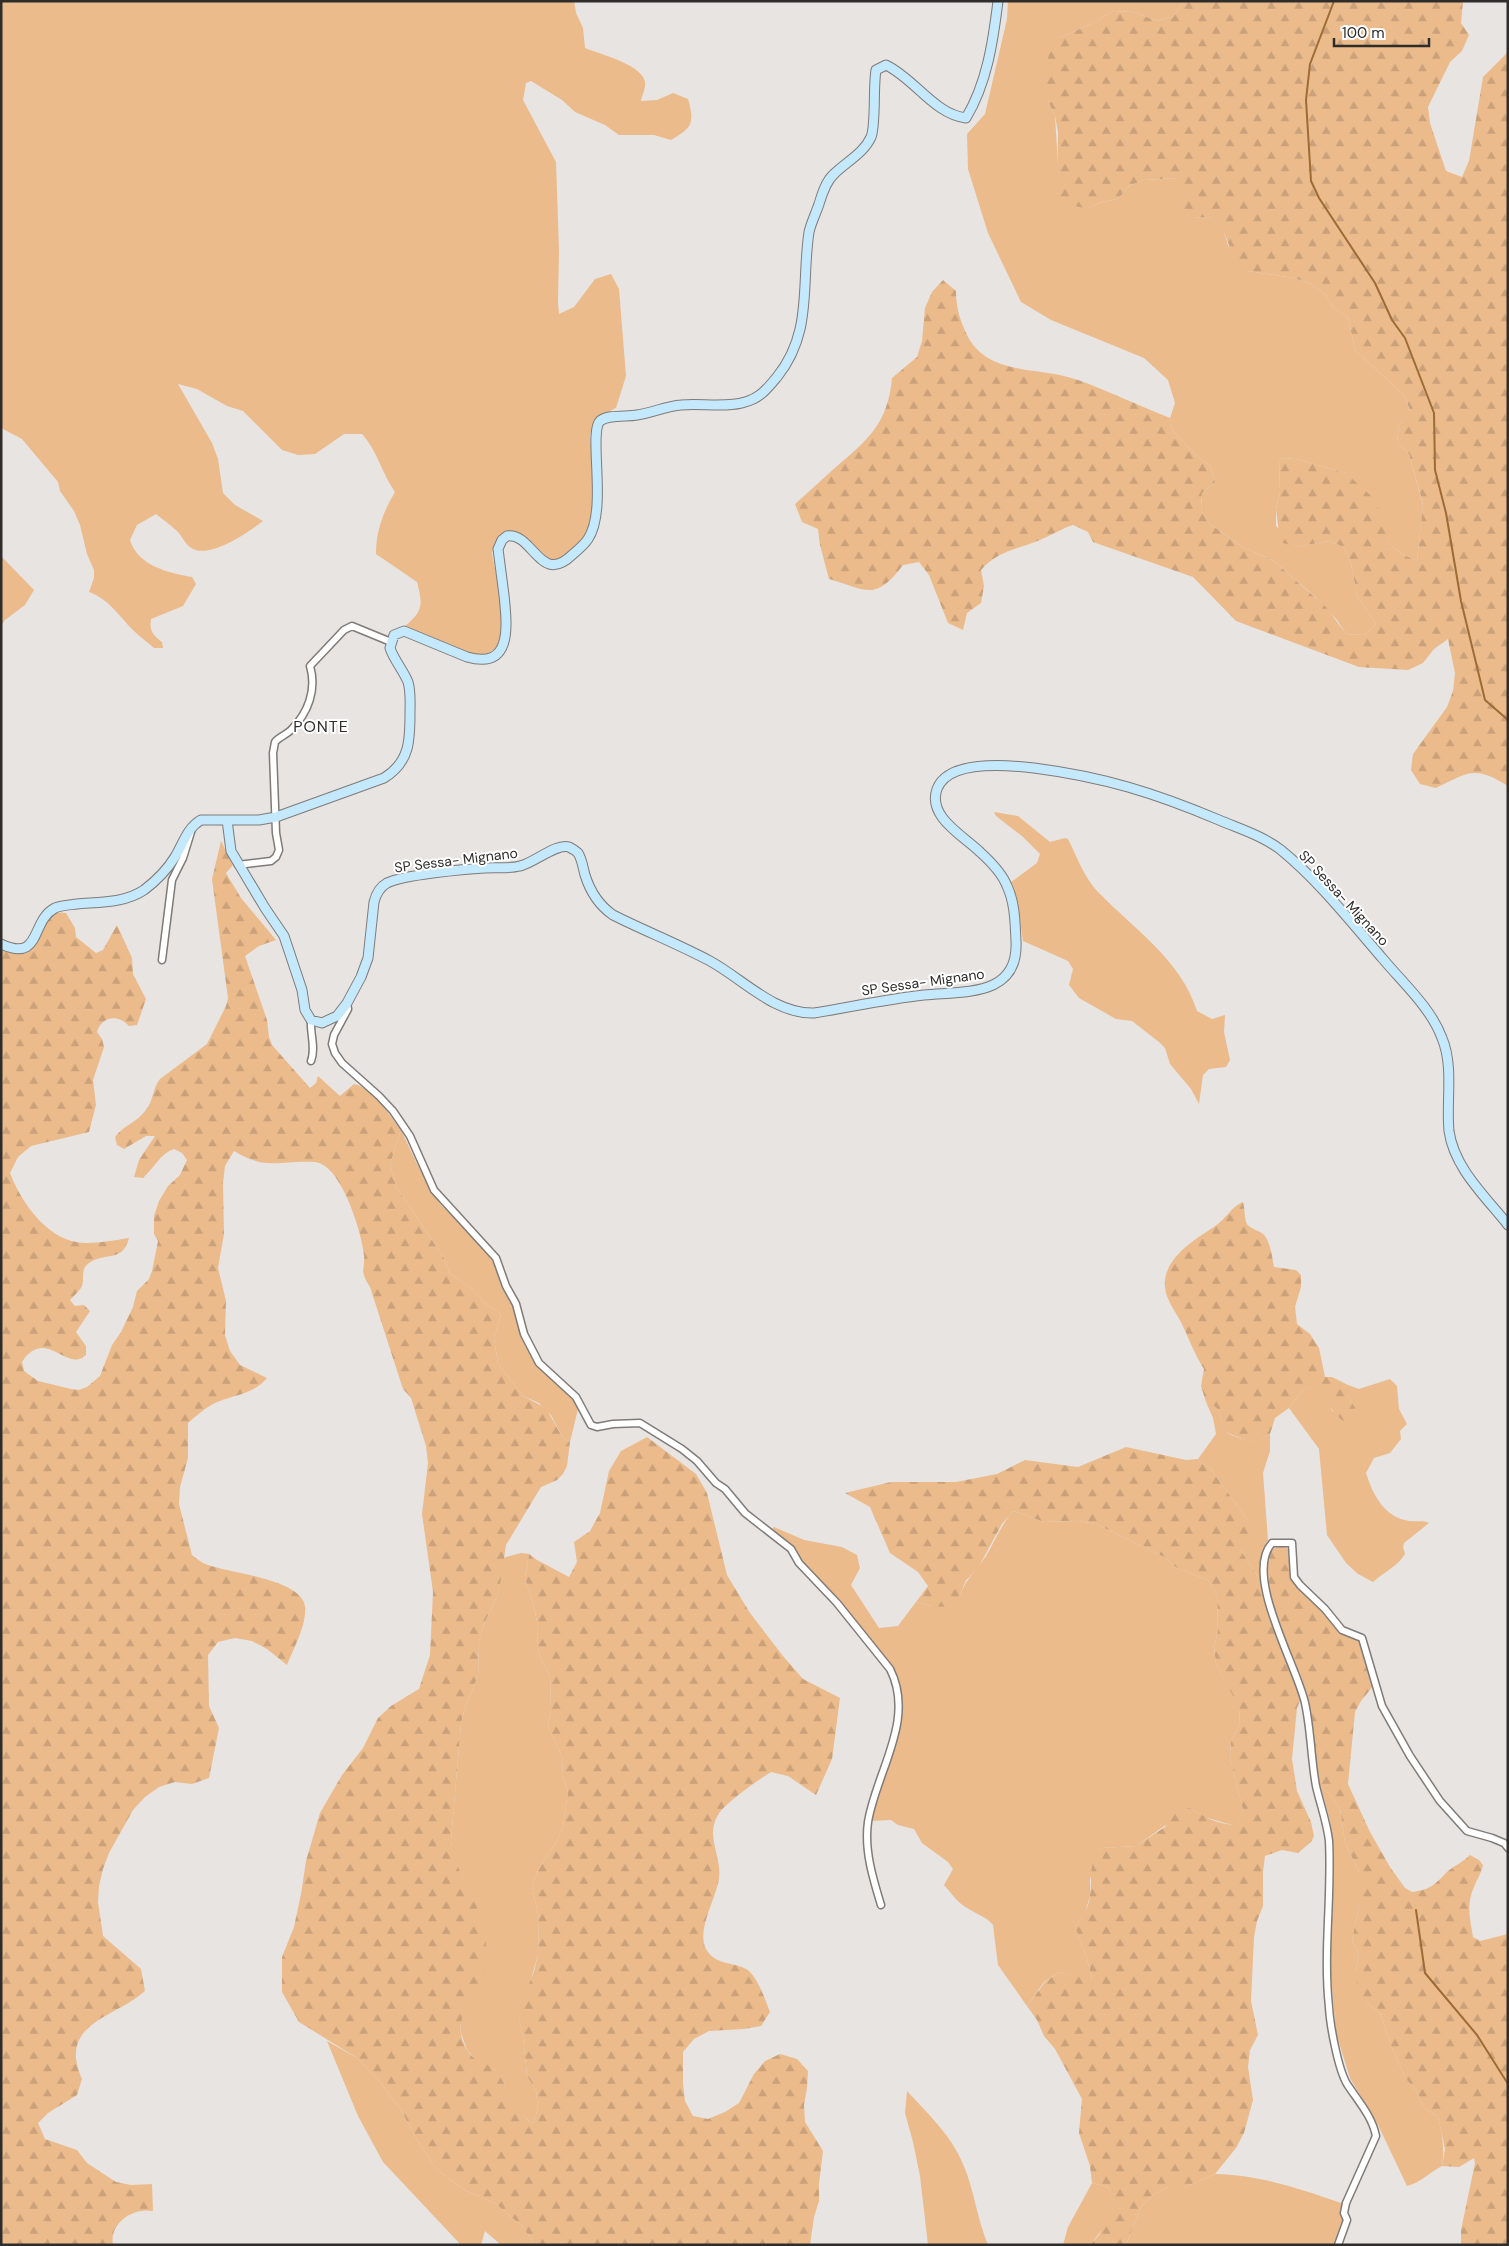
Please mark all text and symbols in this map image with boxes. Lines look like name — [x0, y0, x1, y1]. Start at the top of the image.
scale bar — [1334, 15, 1429, 47]
text: 100 m — [1342, 23, 1385, 43]
district label: PONTE — [293, 716, 349, 737]
street label: SP Sessa- Mignano — [393, 844, 519, 876]
street label: SP Sessa- Mignano — [1295, 847, 1393, 949]
street label: SP Sessa- Mignano — [860, 964, 986, 1000]

